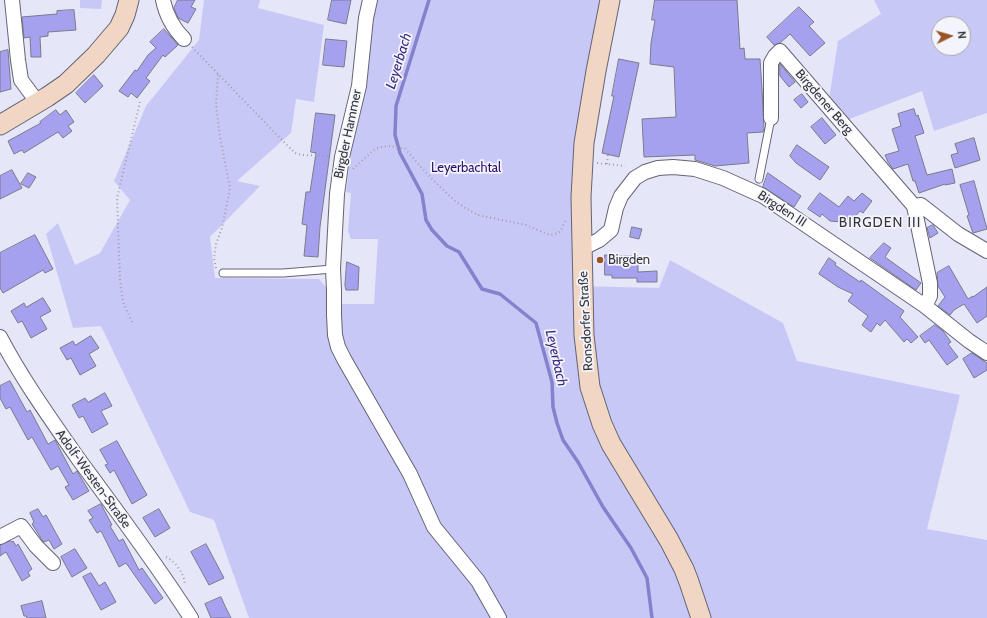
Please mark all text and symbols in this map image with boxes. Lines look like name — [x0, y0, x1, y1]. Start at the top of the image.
north arrow — [931, 16, 971, 56]
water label: Leyerbach — [383, 31, 415, 91]
text: N — [955, 31, 969, 40]
street label: Birgdener Berg — [792, 66, 856, 138]
street label: Birgder Hammer — [331, 88, 365, 180]
park label: Leyerbachtal — [431, 160, 501, 176]
street label: Birgden III — [755, 187, 809, 231]
district label: BIRGDEN III — [839, 215, 921, 231]
place label: Birgden — [608, 252, 650, 268]
marker: Birgden — [595, 255, 605, 265]
street label: Ronsdorfer Straße — [576, 271, 596, 371]
water label: Leyerbach — [541, 328, 571, 388]
street label: Adolf-Westen-Straße — [52, 427, 134, 531]

